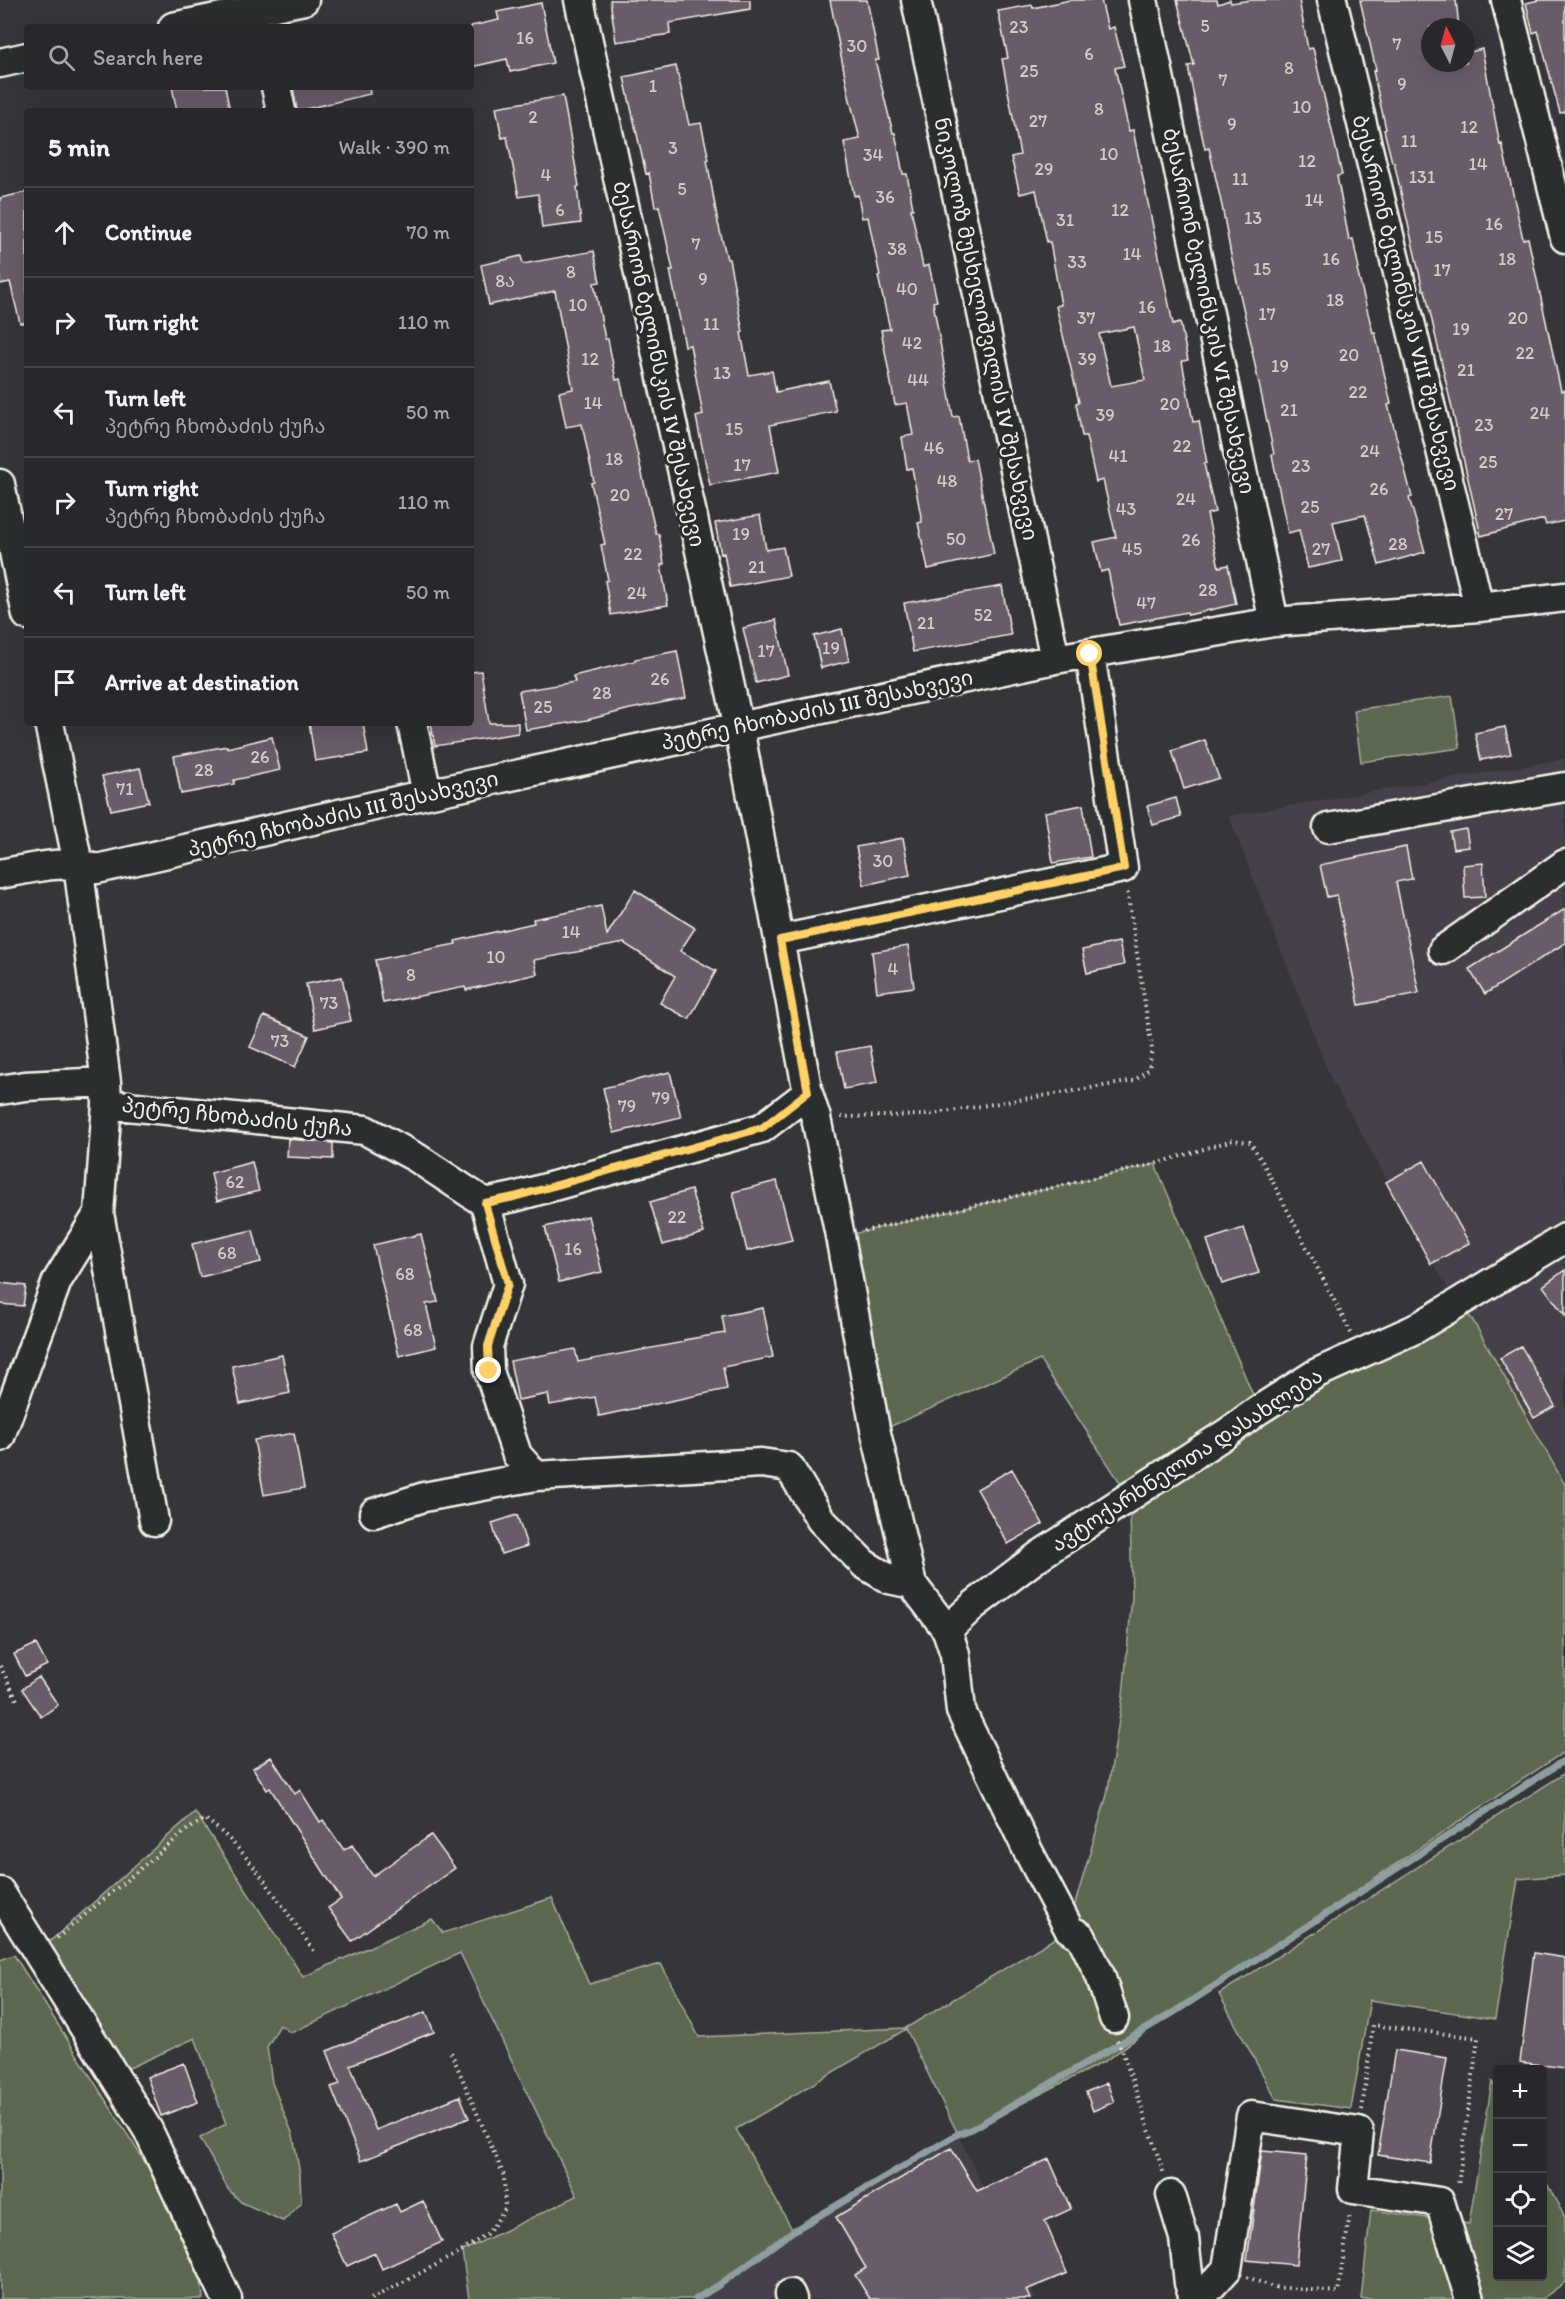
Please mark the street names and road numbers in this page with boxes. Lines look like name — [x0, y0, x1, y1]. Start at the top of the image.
street label: ბესარიონ ბელინსკის VIII შესახვევი — [1347, 112, 1465, 494]
street label: ნიკოლოზ მუსხელიშვილის IV შესახვევი — [928, 115, 1044, 543]
street label: ბესარიონ ბელინსკის VI შესახვევი — [1157, 126, 1261, 496]
street label: ბესარიონ ბელინსკის IV შესახვევი — [607, 179, 711, 549]
street label: პეტრე ჩხობაძის III შესახვევი — [659, 664, 975, 755]
street label: პეტრე ჩხობაძის III შესახვევი — [185, 766, 501, 861]
street label: პეტრე ჩხობაძის ქუჩა — [121, 1092, 353, 1141]
street label: ავტოქარხნელთა დასახლება — [1046, 1362, 1328, 1558]

